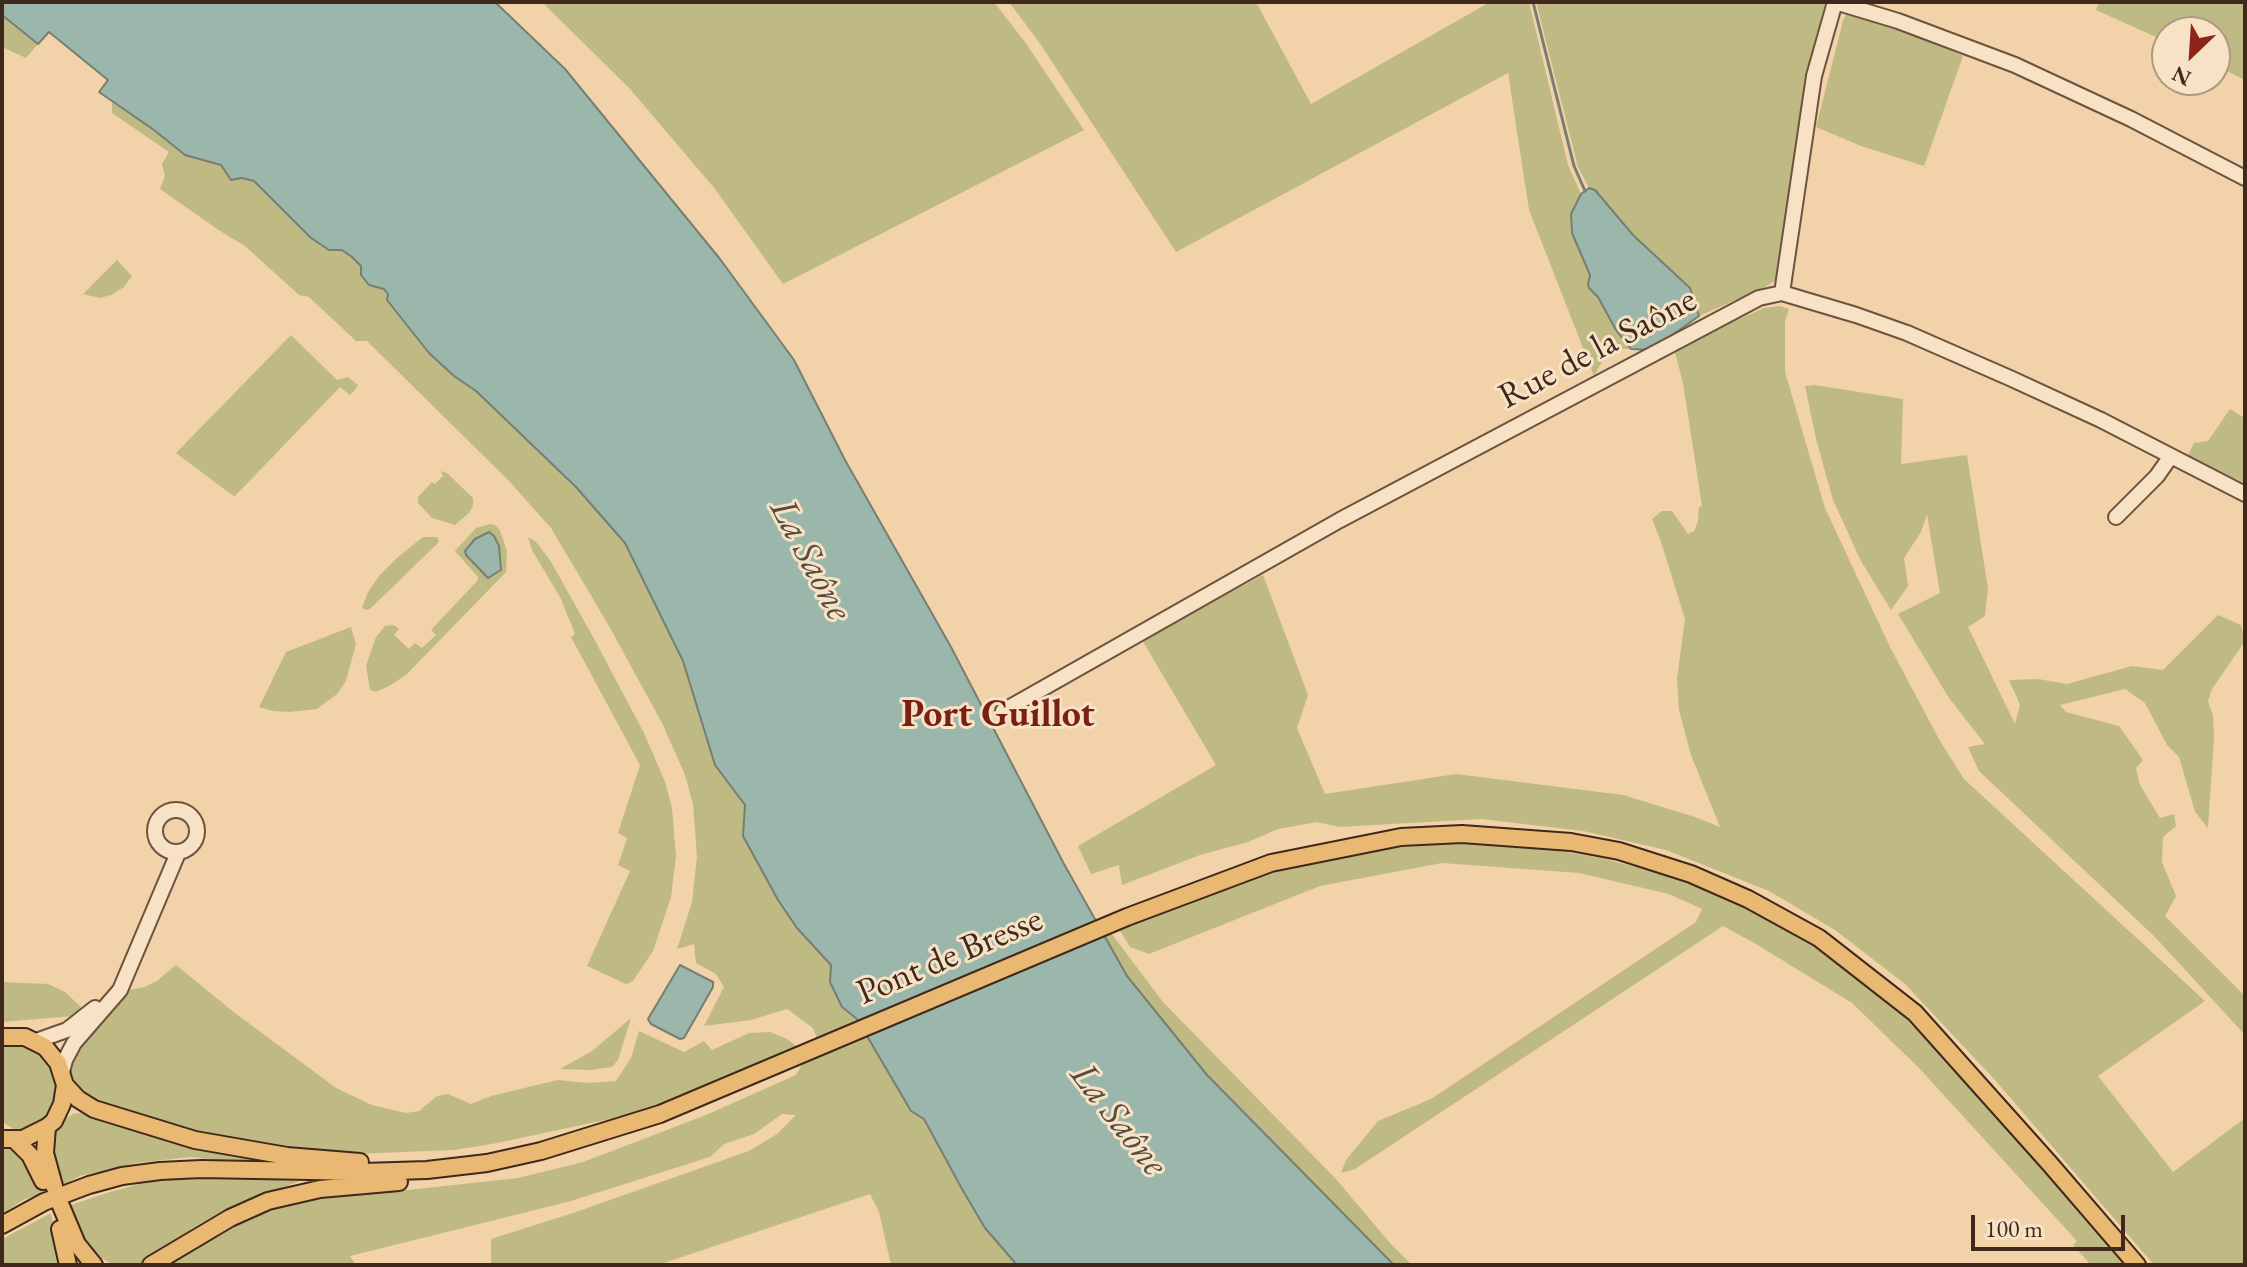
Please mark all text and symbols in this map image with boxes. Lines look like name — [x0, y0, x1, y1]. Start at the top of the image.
north arrow — [2151, 16, 2231, 96]
text: N — [2167, 59, 2196, 93]
street label: Rue de la Saône — [1492, 279, 1704, 419]
water label: La Saône — [759, 491, 861, 629]
district label: Port Guillot — [901, 693, 1095, 739]
street label: Pont de Bresse — [851, 899, 1049, 1015]
water label: La Saône — [1059, 1054, 1177, 1186]
scale bar — [1975, 1199, 2129, 1249]
text: 100 m — [1985, 1213, 2043, 1244]

